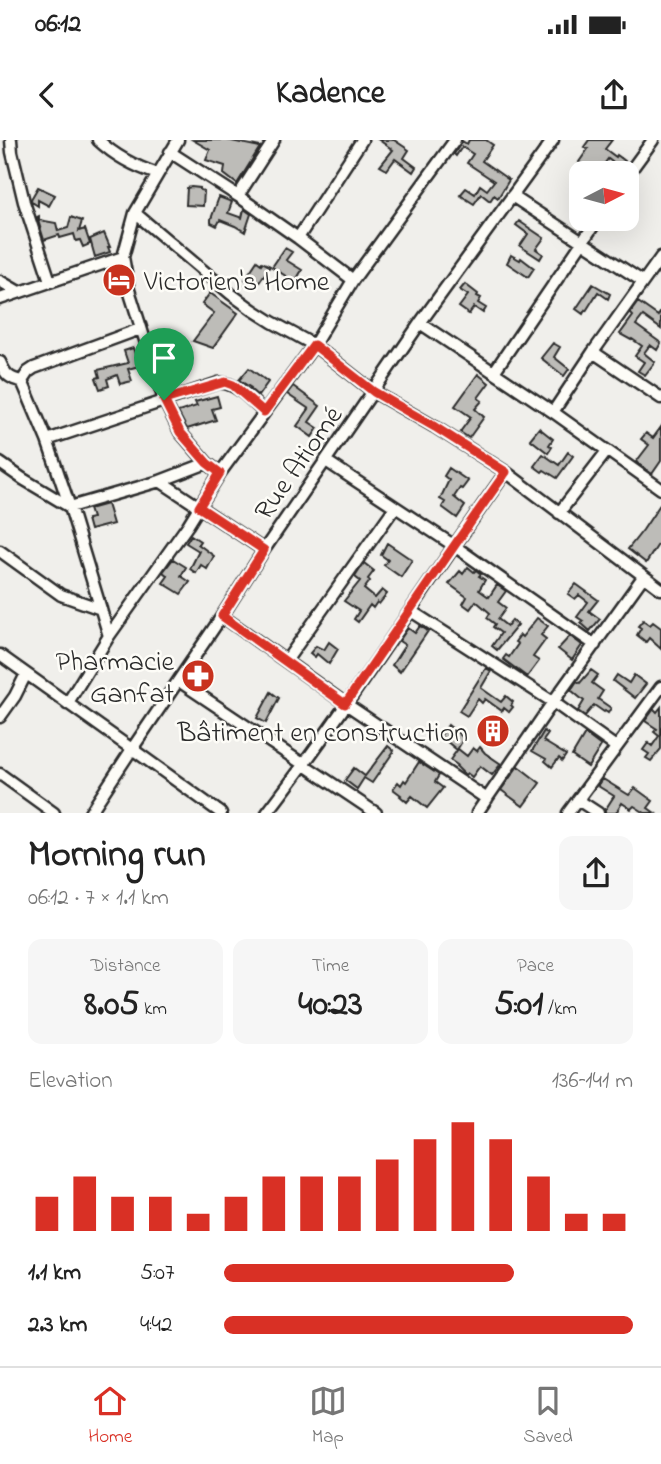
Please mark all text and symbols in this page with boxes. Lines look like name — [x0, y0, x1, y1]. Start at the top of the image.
text: 06:12 — [35, 6, 81, 44]
text: Kadence — [276, 71, 385, 118]
icon: back — [28, 76, 66, 114]
icon: share — [595, 76, 633, 114]
north arrow — [569, 161, 639, 231]
map controls — [569, 161, 639, 231]
hotel icon: Victorien's Home — [100, 261, 138, 299]
place label: Victorien's Home — [143, 263, 330, 304]
pin — [134, 328, 194, 400]
icon: arrive — [145, 339, 183, 377]
street label: Rue Atiomé — [245, 398, 355, 530]
place label: Pharmacie Ganfat — [56, 643, 174, 716]
pharmacy icon: Pharmacie Ganfat — [179, 657, 217, 695]
building icon: Bâtiment en construction — [474, 712, 512, 750]
place label: Bâtiment en construction — [176, 714, 468, 755]
text: Morning run — [28, 828, 206, 884]
button: share — [559, 836, 633, 910]
text: 06:12 · 7 × 1.1 km — [28, 882, 169, 915]
text: Distance — [91, 953, 161, 980]
text: Time — [312, 953, 349, 980]
text: Pace — [517, 953, 554, 980]
text: 8.05 — [84, 980, 139, 1031]
text: 40:23 — [298, 980, 363, 1031]
text: 5:01 — [494, 980, 543, 1031]
text: km — [139, 996, 167, 1023]
text: /km — [543, 996, 577, 1023]
text: Elevation — [28, 1065, 113, 1098]
text: 136–141 m — [552, 1065, 633, 1098]
text: 1.1 km — [28, 1257, 81, 1290]
text: 5:07 — [140, 1257, 175, 1290]
text: 2.3 km — [28, 1309, 87, 1342]
text: 4:42 — [140, 1309, 172, 1342]
tab: Home — [88, 1382, 132, 1451]
tab: Map — [309, 1382, 347, 1451]
tab: Saved — [523, 1382, 573, 1451]

